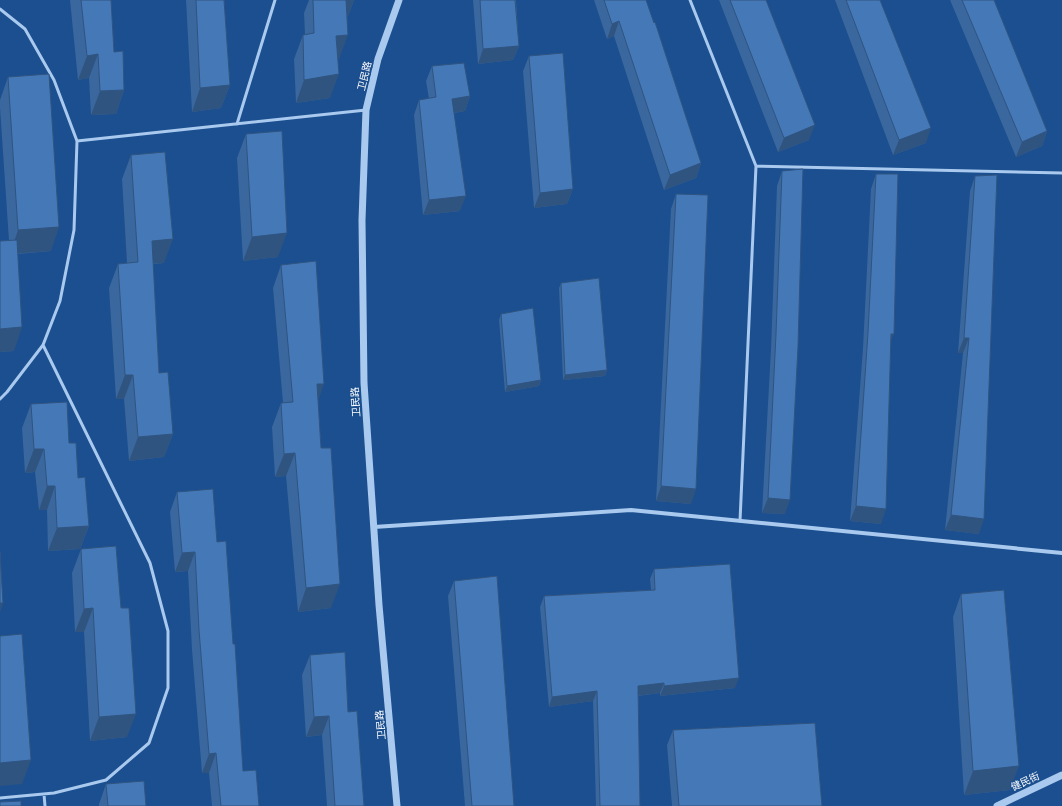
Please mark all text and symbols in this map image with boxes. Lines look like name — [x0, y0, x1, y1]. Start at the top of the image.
street label: 卫民路 — [355, 60, 375, 92]
street label: 卫民路 — [348, 386, 364, 417]
street label: 卫民路 — [373, 709, 389, 740]
street label: 健民街 — [1009, 769, 1042, 795]

